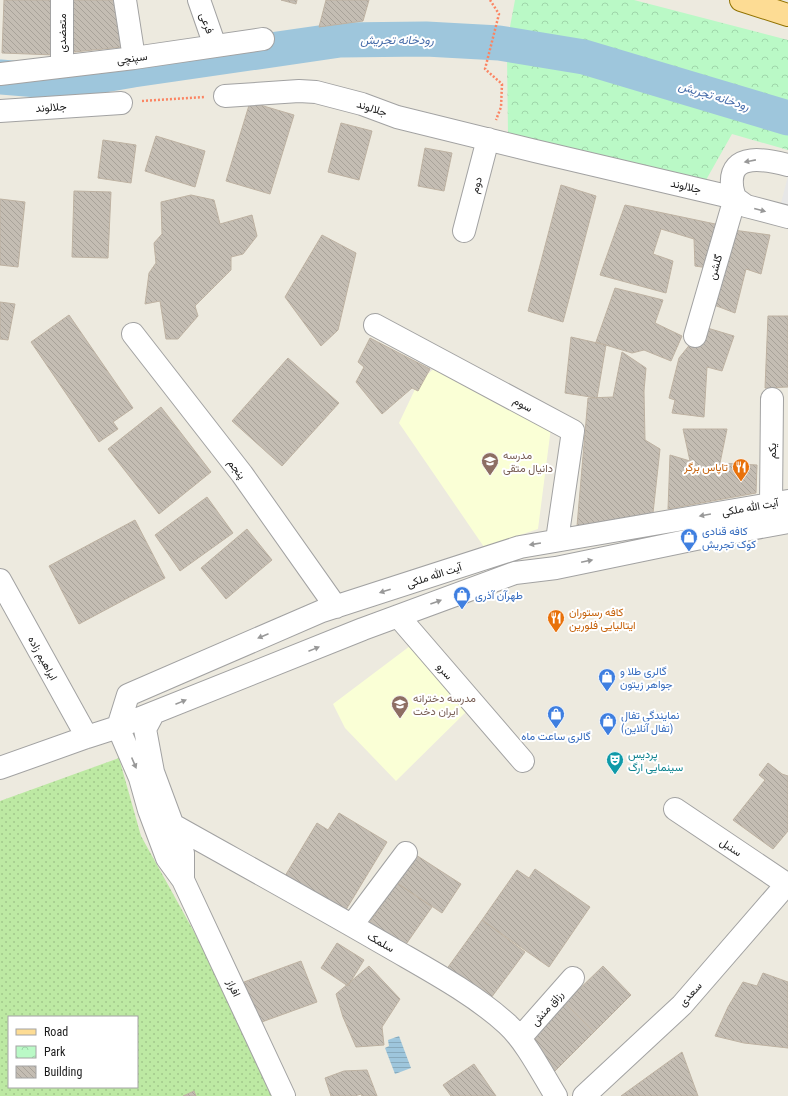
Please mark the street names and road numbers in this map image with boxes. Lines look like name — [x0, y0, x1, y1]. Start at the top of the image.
street label: فرعی — [197, 11, 216, 35]
street label: متعضدی — [56, 13, 69, 53]
street label: سپنچی — [116, 50, 149, 68]
street label: جلالوند — [355, 97, 389, 119]
street label: جلالوند — [35, 100, 67, 115]
street label: دوم — [468, 175, 486, 195]
street label: جلالوند — [669, 177, 702, 196]
street label: گلشن — [706, 253, 725, 281]
street label: سوم — [510, 394, 535, 416]
street label: یکم — [766, 443, 780, 459]
street label: پنجم — [224, 457, 248, 482]
street label: آیت الله ملکی — [721, 496, 781, 519]
street label: آیت الله ملکی — [405, 560, 465, 590]
street label: ابراهیم زاده — [24, 634, 60, 683]
street label: سرو — [434, 660, 456, 682]
street label: سنبل — [717, 835, 744, 860]
street label: سلمک — [365, 930, 397, 955]
street label: افراز — [224, 977, 243, 999]
street label: سعدی — [676, 979, 705, 1009]
street label: رزاق منش — [529, 988, 566, 1029]

